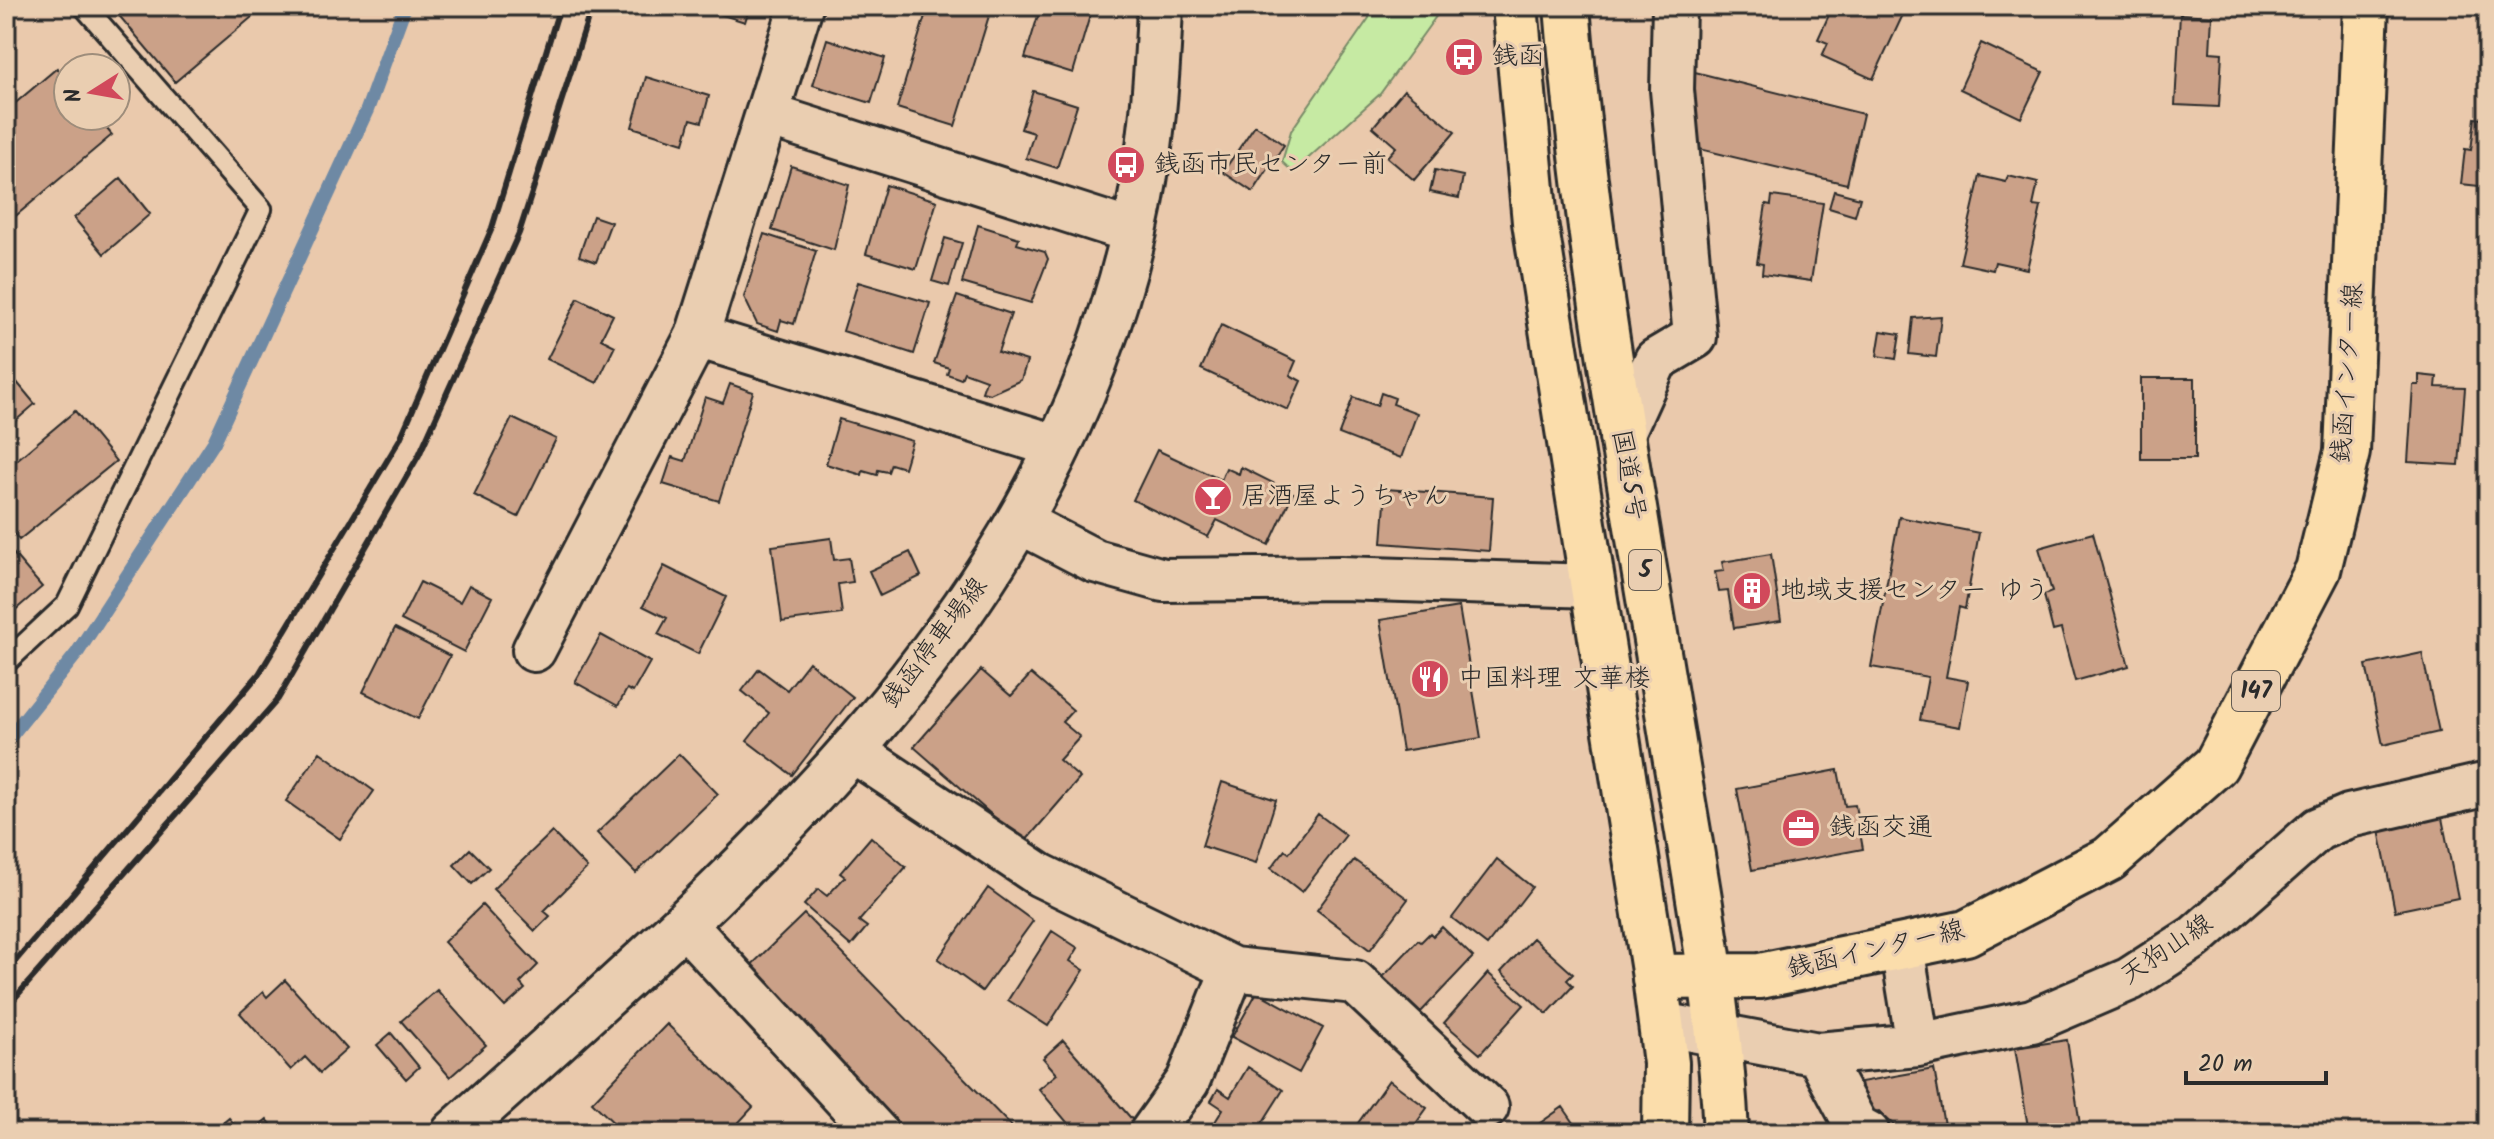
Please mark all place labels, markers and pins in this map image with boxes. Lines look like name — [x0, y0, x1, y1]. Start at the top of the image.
bus stop icon: 銭函 — [1443, 36, 1485, 78]
place label: 銭函 — [1492, 36, 1544, 78]
bus stop icon: 銭函市民センター前 — [1105, 144, 1147, 186]
place label: 銭函市民センター前 — [1154, 144, 1387, 186]
bar icon: 居酒屋ようちゃん — [1192, 476, 1234, 518]
place label: 居酒屋ようちゃん — [1241, 476, 1449, 518]
building icon: 地域支援センター ゆう — [1731, 570, 1773, 612]
place label: 地域支援センター ゆう — [1780, 570, 2049, 612]
restaurant icon: 中国料理 文華楼 — [1409, 658, 1451, 700]
place label: 中国料理 文華楼 — [1458, 658, 1650, 700]
office icon: 銭函交通 — [1780, 807, 1822, 849]
place label: 銭函交通 — [1829, 807, 1933, 849]

